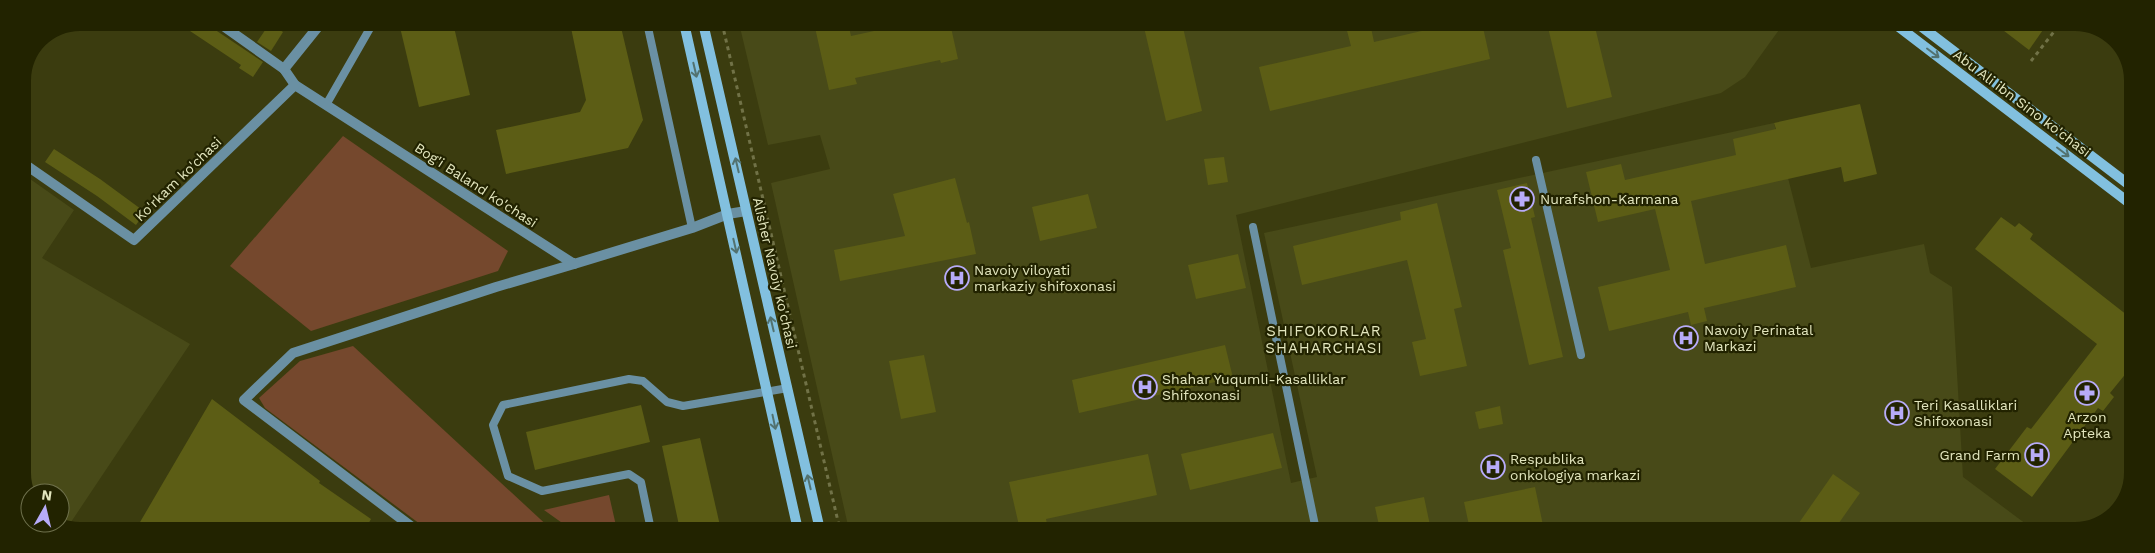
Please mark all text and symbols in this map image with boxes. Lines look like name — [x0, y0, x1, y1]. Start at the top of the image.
street label: Abu Ali ibn Sino ko'chasi — [1950, 46, 2094, 160]
one-way arrow — [1926, 48, 1940, 58]
one-way arrow — [691, 62, 700, 78]
street label: Ko'rkam ko'chasi — [131, 134, 225, 224]
street label: Bog'i Baland ko'chasi — [412, 139, 540, 231]
one-way arrow — [2056, 146, 2069, 157]
one-way arrow — [732, 158, 741, 174]
pharmacy icon: Nurafshon-Karmana — [1509, 186, 1535, 212]
place label: Nurafshon-Karmana — [1540, 191, 1678, 207]
street label: Alisher Navoiy ko'chasi — [750, 196, 800, 350]
one-way arrow — [731, 237, 740, 253]
place label: Navoiy viloyati markaziy shifoxonasi — [974, 262, 1116, 294]
hospital icon: Navoiy viloyati markaziy shifoxonasi — [944, 265, 970, 291]
one-way arrow — [767, 316, 776, 332]
district label: SHIFOKORLAR SHAHARCHASI — [1265, 322, 1383, 357]
place label: Navoiy Perinatal Markazi — [1704, 322, 1814, 354]
hospital icon: Navoiy Perinatal Markazi — [1673, 325, 1699, 351]
place label: Shahar Yuqumli-Kasalliklar Shifoxonasi — [1162, 371, 1346, 403]
hospital icon: Shahar Yuqumli-Kasalliklar Shifoxonasi — [1132, 374, 1158, 400]
pharmacy icon: Arzon Apteka — [2074, 380, 2100, 406]
place label: Teri Kasalliklari Shifoxonasi — [1914, 397, 2017, 429]
hospital icon: Teri Kasalliklari Shifoxonasi — [1884, 400, 1910, 426]
place label: Arzon Apteka — [2063, 409, 2111, 441]
one-way arrow — [770, 413, 779, 429]
hospital icon: Grand Farm — [2024, 442, 2050, 468]
place label: Grand Farm — [1939, 447, 2020, 463]
place label: Respublika onkologiya markazi — [1510, 451, 1640, 483]
hospital icon: Respublika onkologiya markazi — [1480, 454, 1506, 480]
one-way arrow — [804, 475, 813, 491]
north arrow — [20, 483, 70, 533]
text: N — [41, 486, 53, 504]

